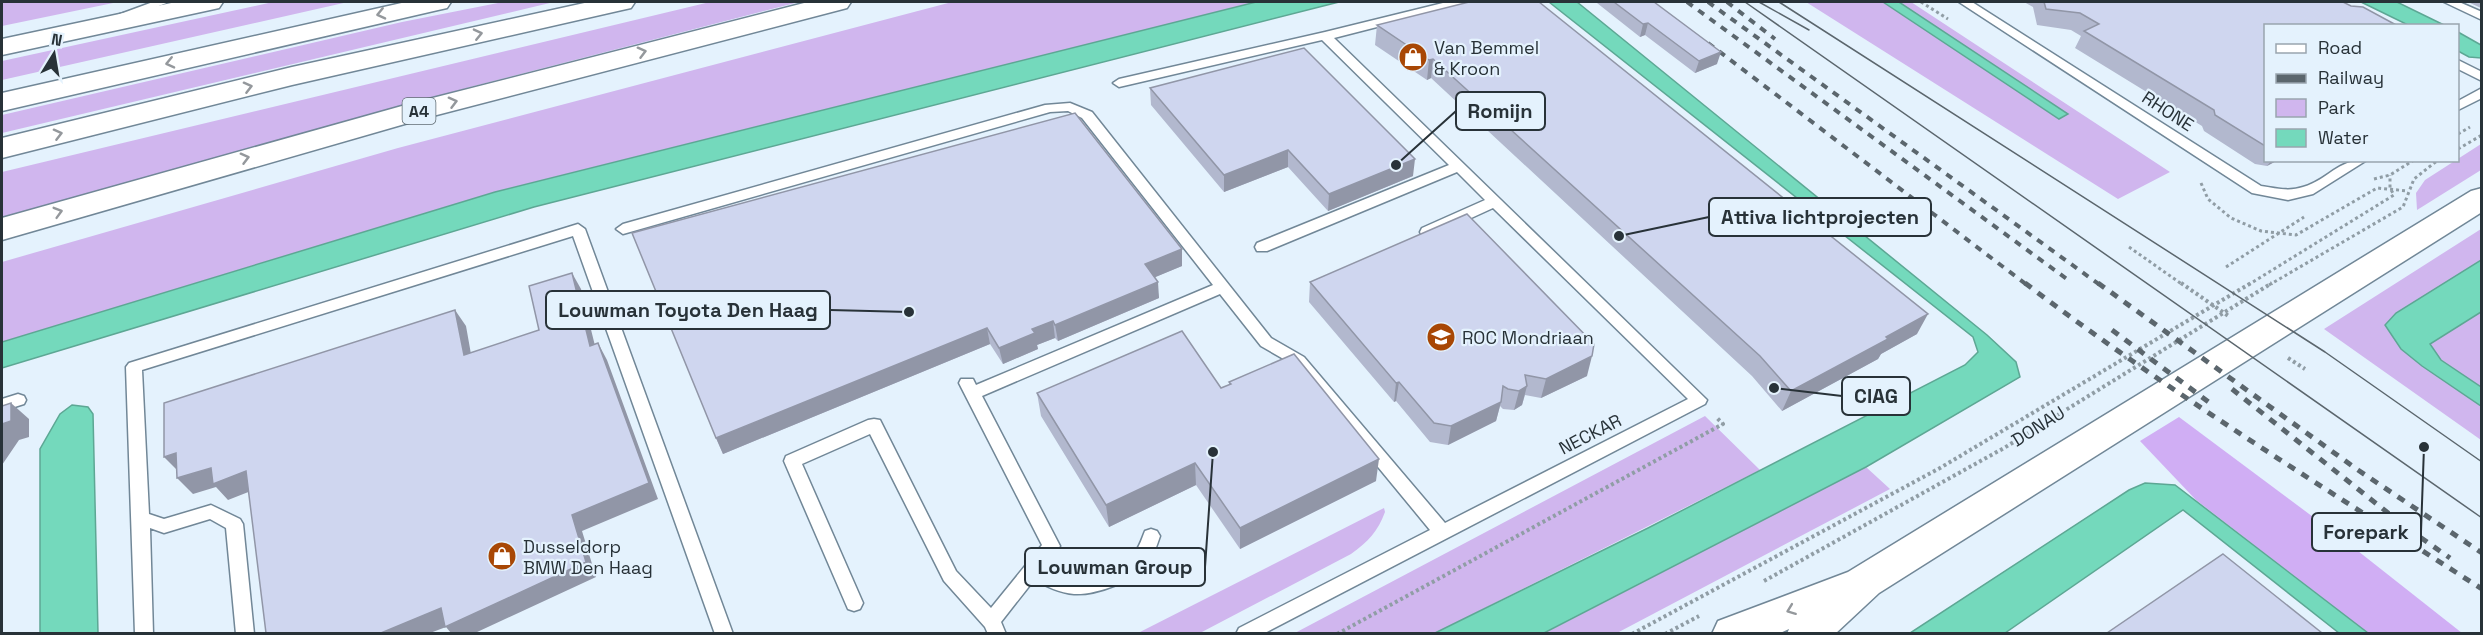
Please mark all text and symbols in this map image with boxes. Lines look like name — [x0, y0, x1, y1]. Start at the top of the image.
one-way arrow — [376, 7, 386, 20]
north arrow — [24, 24, 84, 84]
legend — [2264, 24, 2459, 162]
text: N — [49, 28, 64, 51]
one-way arrow — [473, 28, 483, 41]
place label: Van Bemmel & Kroon — [1434, 36, 1539, 80]
text: Road — [2318, 36, 2362, 59]
shop icon: Van Bemmel & Kroon — [1397, 41, 1429, 73]
one-way arrow — [637, 46, 647, 59]
one-way arrow — [165, 55, 175, 68]
text: Railway — [2318, 66, 2384, 89]
one-way arrow — [242, 82, 252, 95]
street label: RHONE — [2138, 86, 2198, 136]
callout: Romijn — [1456, 92, 1545, 130]
text: Park — [2318, 96, 2356, 119]
one-way arrow — [448, 97, 458, 109]
road number: A4 — [402, 98, 436, 124]
text: Romijn — [1468, 98, 1532, 124]
text: Water — [2318, 126, 2369, 149]
one-way arrow — [53, 129, 63, 142]
one-way arrow — [239, 153, 250, 165]
callout: Attiva lichtprojecten — [1709, 198, 1931, 236]
text: Attiva lichtprojecten — [1721, 204, 1919, 230]
one-way arrow — [52, 207, 63, 219]
callout: Louwman Toyota Den Haag — [546, 291, 830, 329]
text: Louwman Toyota Den Haag — [558, 297, 818, 323]
school or university icon: ROC Mondriaan — [1425, 321, 1457, 353]
place label: ROC Mondriaan — [1462, 326, 1594, 349]
callout: CIAG — [1842, 377, 1910, 415]
text: CIAG — [1854, 383, 1898, 409]
street label: DONAU — [2007, 401, 2069, 451]
street label: NECKAR — [1555, 408, 1625, 460]
callout: Forepark — [2312, 513, 2421, 551]
text: Forepark — [2323, 519, 2409, 545]
place label: Dusseldorp BMW Den Haag — [523, 535, 653, 579]
shop icon: Dusseldorp BMW Den Haag — [486, 540, 518, 572]
callout: Louwman Group — [1025, 548, 1205, 586]
text: Louwman Group — [1037, 554, 1193, 580]
one-way arrow — [1786, 603, 1797, 615]

